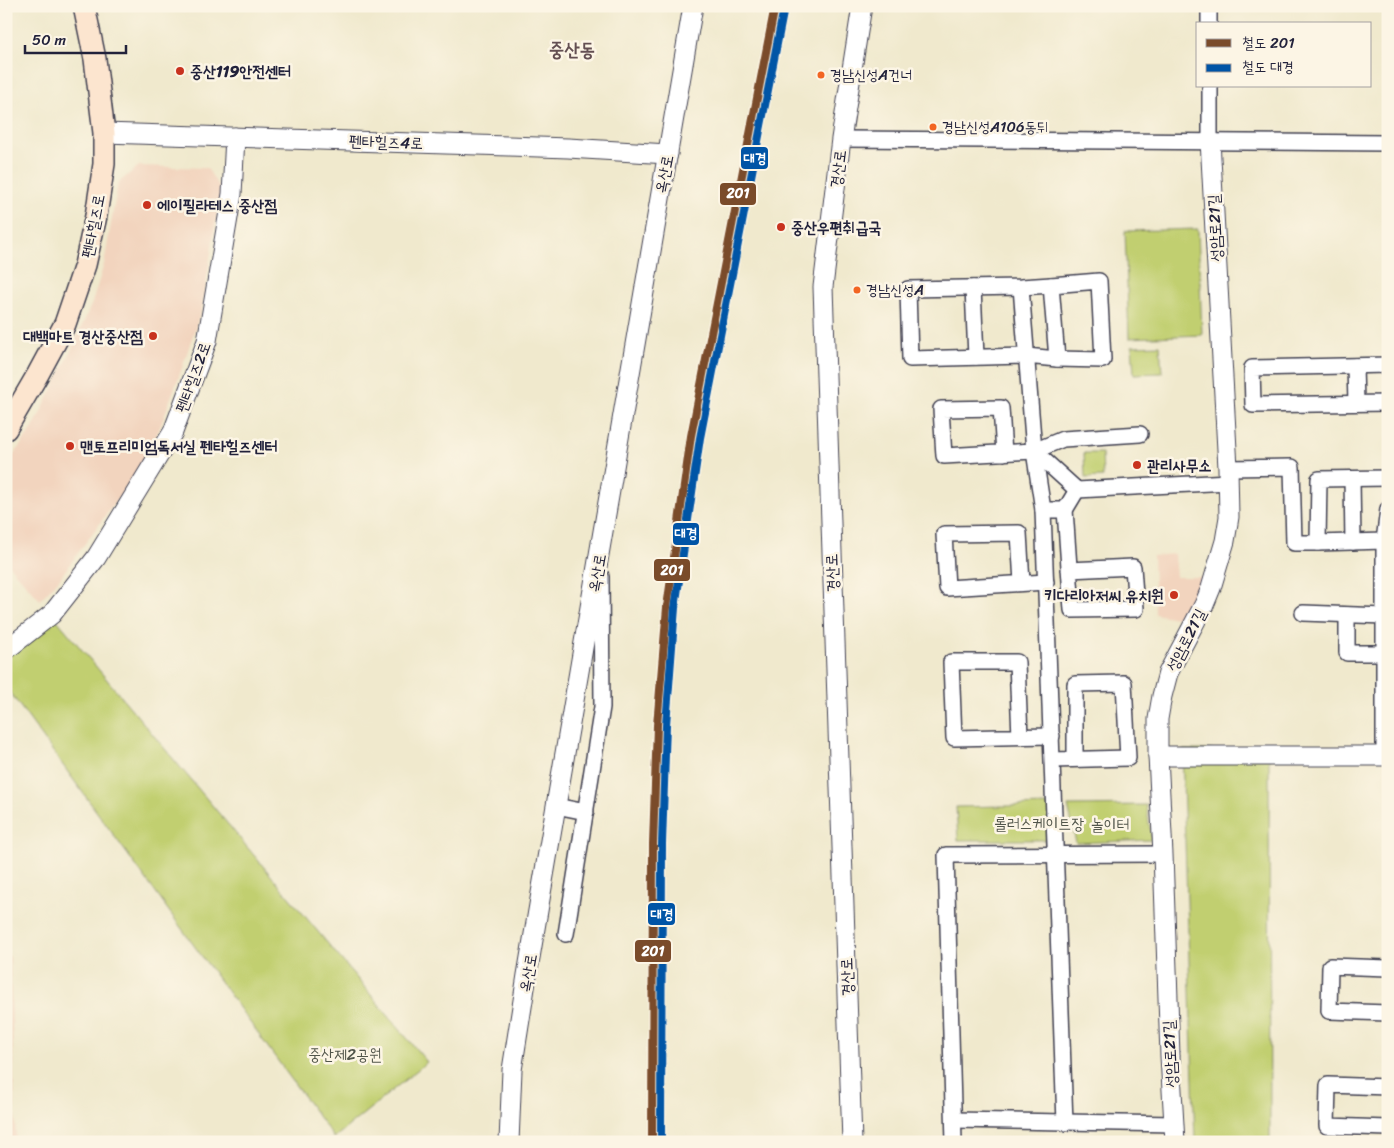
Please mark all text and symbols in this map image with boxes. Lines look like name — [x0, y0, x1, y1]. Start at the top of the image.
scale bar — [25, 22, 126, 54]
legend — [1196, 22, 1372, 88]
text: 50 m — [32, 27, 67, 53]
text: 철도 201 — [1242, 30, 1295, 56]
district label: 중산동 — [549, 33, 595, 66]
text: 철도 대경 — [1242, 54, 1294, 80]
place label: 중산119안전센터 — [190, 57, 291, 86]
place label: 경남신성A건너 — [830, 62, 912, 88]
marker: 중산119안전센터 — [174, 65, 186, 77]
marker: 경남신성A건너 — [816, 70, 826, 80]
place label: 경남신성A106동뒤 — [942, 114, 1049, 140]
marker: 경남신성A106동뒤 — [928, 122, 938, 132]
street label: 펜타힐즈4로 — [348, 126, 424, 158]
line badge: 대경 — [740, 146, 769, 170]
text: 대경 — [743, 146, 766, 171]
street label: 경산로 — [821, 148, 855, 190]
street label: 옥산로 — [646, 152, 682, 196]
text: 201 — [726, 181, 749, 206]
line badge: 201 — [719, 182, 757, 206]
place label: 에이필라테스 중산점 — [157, 191, 277, 220]
street label: 펜타힐즈로 — [73, 192, 113, 260]
street label: 성암로21길 — [1199, 193, 1231, 263]
marker: 에이필라테스 중산점 — [141, 199, 153, 211]
place label: 중산우편취급국 — [791, 213, 881, 242]
marker: 중산우편취급국 — [775, 221, 787, 233]
place label: 경남신성A — [866, 277, 924, 303]
marker: 경남신성A — [852, 285, 862, 295]
place label: 대백마트 경산중산점 — [23, 322, 143, 351]
marker: 대백마트 경산중산점 — [147, 330, 159, 342]
street label: 펜타힐즈2로 — [167, 337, 219, 417]
place label: 맨토프리미엄독서실 펜타힐즈센터 — [80, 432, 277, 461]
marker: 맨토프리미엄독서실 펜타힐즈센터 — [64, 440, 76, 452]
place label: 관리사무소 — [1147, 451, 1212, 480]
marker: 관리사무소 — [1131, 459, 1143, 471]
text: 대경 — [674, 521, 697, 546]
line badge: 대경 — [672, 522, 700, 546]
street label: 옥산로 — [579, 551, 615, 595]
street label: 경산로 — [817, 553, 847, 593]
line badge: 201 — [653, 558, 691, 582]
text: 201 — [660, 558, 683, 583]
place label: 키다리아저씨 유치원 — [1044, 581, 1164, 610]
marker: 키다리아저씨 유치원 — [1168, 589, 1180, 601]
street label: 성암로21길 — [1158, 603, 1214, 677]
park label: 롤러스케이트장 — [994, 809, 1084, 838]
park label: 놀이터 — [1091, 810, 1129, 839]
line badge: 대경 — [647, 902, 676, 926]
text: 대경 — [650, 902, 673, 927]
line badge: 201 — [634, 939, 672, 963]
text: 201 — [641, 939, 664, 964]
street label: 옥산로 — [510, 951, 546, 995]
street label: 경산로 — [832, 957, 862, 997]
street label: 성암로21길 — [1154, 1019, 1186, 1089]
park label: 중산제2공원 — [308, 1040, 382, 1069]

